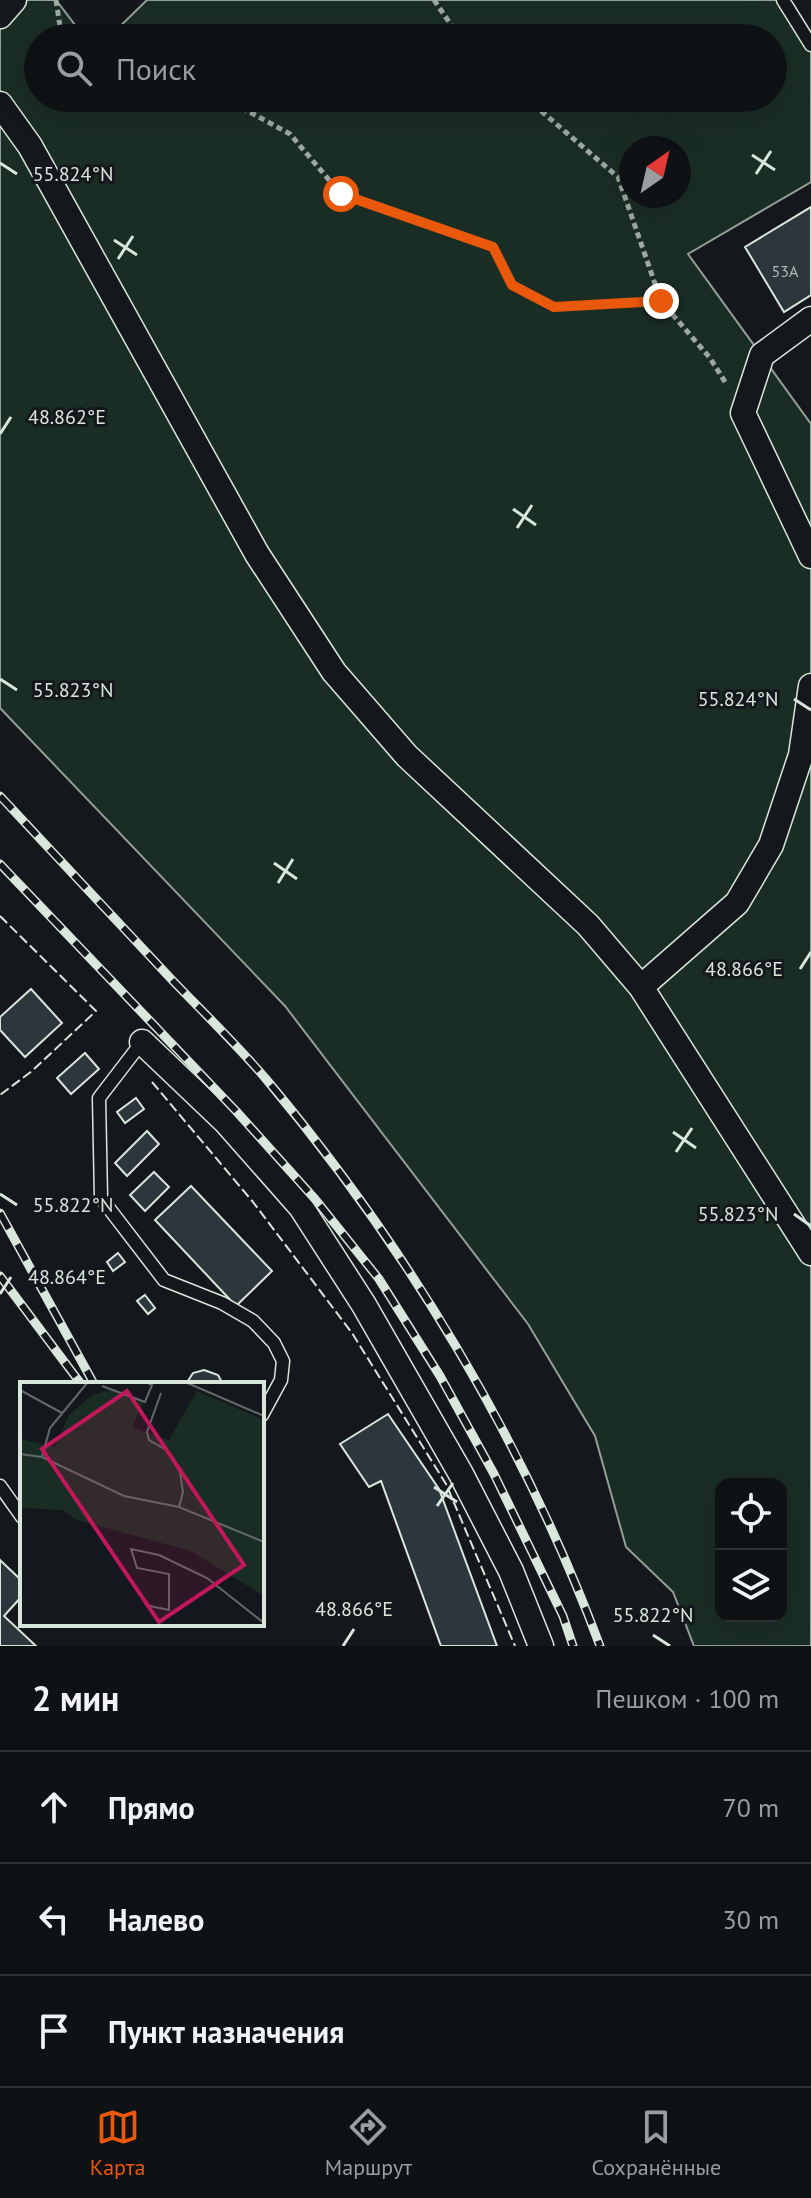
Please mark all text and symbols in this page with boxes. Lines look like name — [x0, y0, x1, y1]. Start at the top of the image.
search box — [24, 24, 787, 112]
icon: search — [52, 46, 96, 90]
text: Поиск — [116, 49, 196, 88]
north arrow — [619, 136, 691, 208]
text: 55.824°N — [33, 161, 113, 187]
route start — [323, 176, 359, 212]
house number: 53А — [772, 261, 799, 281]
route end — [643, 283, 679, 319]
text: 48.862°E — [28, 404, 106, 430]
text: 55.823°N — [33, 677, 113, 703]
text: 55.824°N — [698, 686, 778, 712]
text: 48.866°E — [705, 956, 783, 982]
text: 55.822°N — [33, 1192, 113, 1218]
text: 55.823°N — [698, 1201, 778, 1227]
text: 48.864°E — [28, 1264, 106, 1290]
inset map — [20, 1382, 264, 1626]
map controls — [715, 1478, 787, 1622]
button: locate — [715, 1478, 787, 1550]
button: layers — [715, 1550, 787, 1622]
text: 48.866°E — [315, 1596, 393, 1622]
text: 55.822°N — [613, 1602, 693, 1628]
text: 2 мин — [32, 1676, 119, 1720]
text: Пешком · 100 m — [595, 1682, 779, 1715]
icon: ahead — [32, 1785, 76, 1829]
text: Прямо — [108, 1788, 195, 1827]
text: 70 m — [723, 1791, 779, 1824]
icon: left — [32, 1897, 76, 1941]
text: Налево — [108, 1900, 204, 1939]
text: 30 m — [723, 1903, 779, 1936]
icon: arrive — [32, 2009, 76, 2053]
text: Пункт назначения — [108, 2012, 344, 2051]
tab: Карта — [90, 2105, 145, 2181]
tab: Маршрут — [325, 2105, 412, 2181]
tab: Сохранённые — [591, 2105, 721, 2181]

